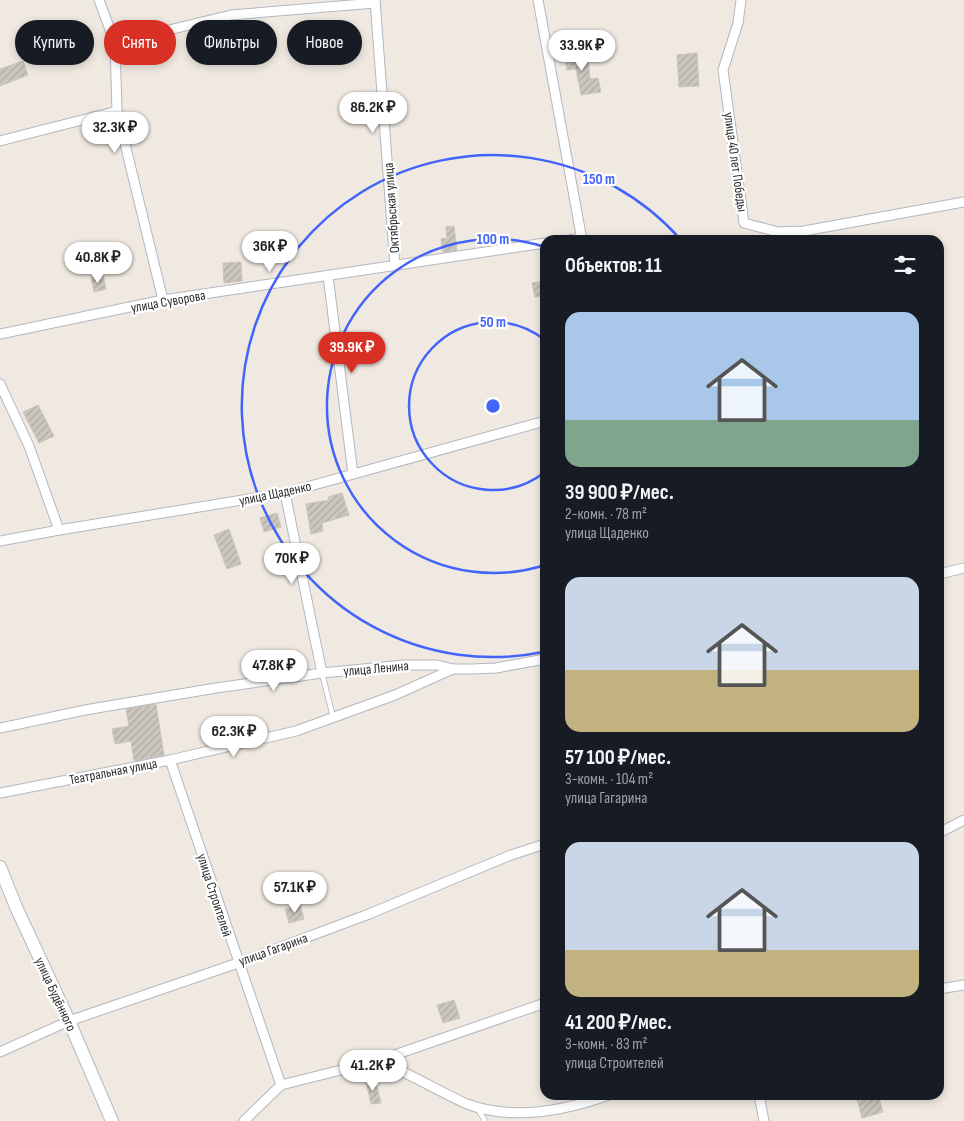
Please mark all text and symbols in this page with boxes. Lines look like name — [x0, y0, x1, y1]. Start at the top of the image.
chip: Купить — [15, 20, 94, 65]
chip: Снять — [104, 20, 176, 65]
chip: Фильтры — [186, 20, 277, 65]
chip: Новое — [287, 20, 362, 65]
pin: 33.9K ₽ — [536, 30, 628, 72]
text: 33.9K ₽ — [559, 36, 605, 55]
pin: 86.2K ₽ — [327, 92, 419, 134]
text: 86.2K ₽ — [350, 98, 396, 117]
street label: улица 40 лет Победы — [720, 111, 751, 213]
pin: 32.3K ₽ — [69, 112, 161, 154]
text: 32.3K ₽ — [93, 118, 137, 137]
street label: Октябрьская улица — [380, 162, 403, 254]
text: 150 m — [583, 170, 615, 189]
pin: 36K ₽ — [235, 230, 305, 273]
text: 100 m — [477, 230, 509, 249]
text: 36K ₽ — [253, 237, 287, 256]
pin: 40.8K ₽ — [52, 242, 144, 284]
text: 40.8K ₽ — [75, 248, 121, 267]
icon: filters — [891, 251, 919, 279]
text: Объектов: 11 — [565, 253, 662, 278]
street label: улица Суворова — [129, 287, 207, 316]
text: 50 m — [480, 313, 506, 332]
pin: 39.9K ₽ — [306, 332, 398, 374]
text: 39.9K ₽ — [329, 338, 375, 357]
icon: home — [697, 345, 787, 435]
centre of rings — [484, 397, 502, 415]
street label: улица Щаденко — [237, 478, 313, 509]
text: 39 900 ₽/мес. — [565, 480, 674, 505]
text: 2-комн. · 78 m² — [565, 505, 647, 524]
text: улица Щаденко — [565, 524, 649, 543]
pin: 70K ₽ — [257, 542, 327, 585]
text: 70K ₽ — [275, 549, 309, 568]
icon: home — [697, 610, 787, 700]
pin: 47.8K ₽ — [228, 650, 320, 692]
text: 47.8K ₽ — [252, 656, 296, 675]
street label: улица Ленина — [343, 657, 409, 680]
pin: 62.3K ₽ — [188, 716, 280, 758]
text: 62.3K ₽ — [211, 722, 257, 741]
text: 57 100 ₽/мес. — [565, 745, 671, 770]
street label: Театральная улица — [68, 755, 159, 788]
text: 3-комн. · 104 m² — [565, 770, 653, 789]
text: улица Гагарина — [565, 789, 647, 808]
street label: улица Строителей — [193, 851, 236, 939]
pin: 57.1K ₽ — [249, 872, 341, 914]
icon: home — [697, 875, 787, 965]
text: 57.1K ₽ — [274, 878, 316, 897]
street label: улица Гагарина — [236, 929, 310, 970]
street label: улица Будённого — [31, 955, 80, 1034]
text: 41 200 ₽/мес. — [565, 1010, 672, 1035]
text: 3-комн. · 83 m² — [565, 1035, 647, 1054]
pin: 41.2K ₽ — [327, 1050, 419, 1092]
text: улица Строителей — [565, 1054, 664, 1073]
text: 41.2K ₽ — [351, 1056, 395, 1075]

